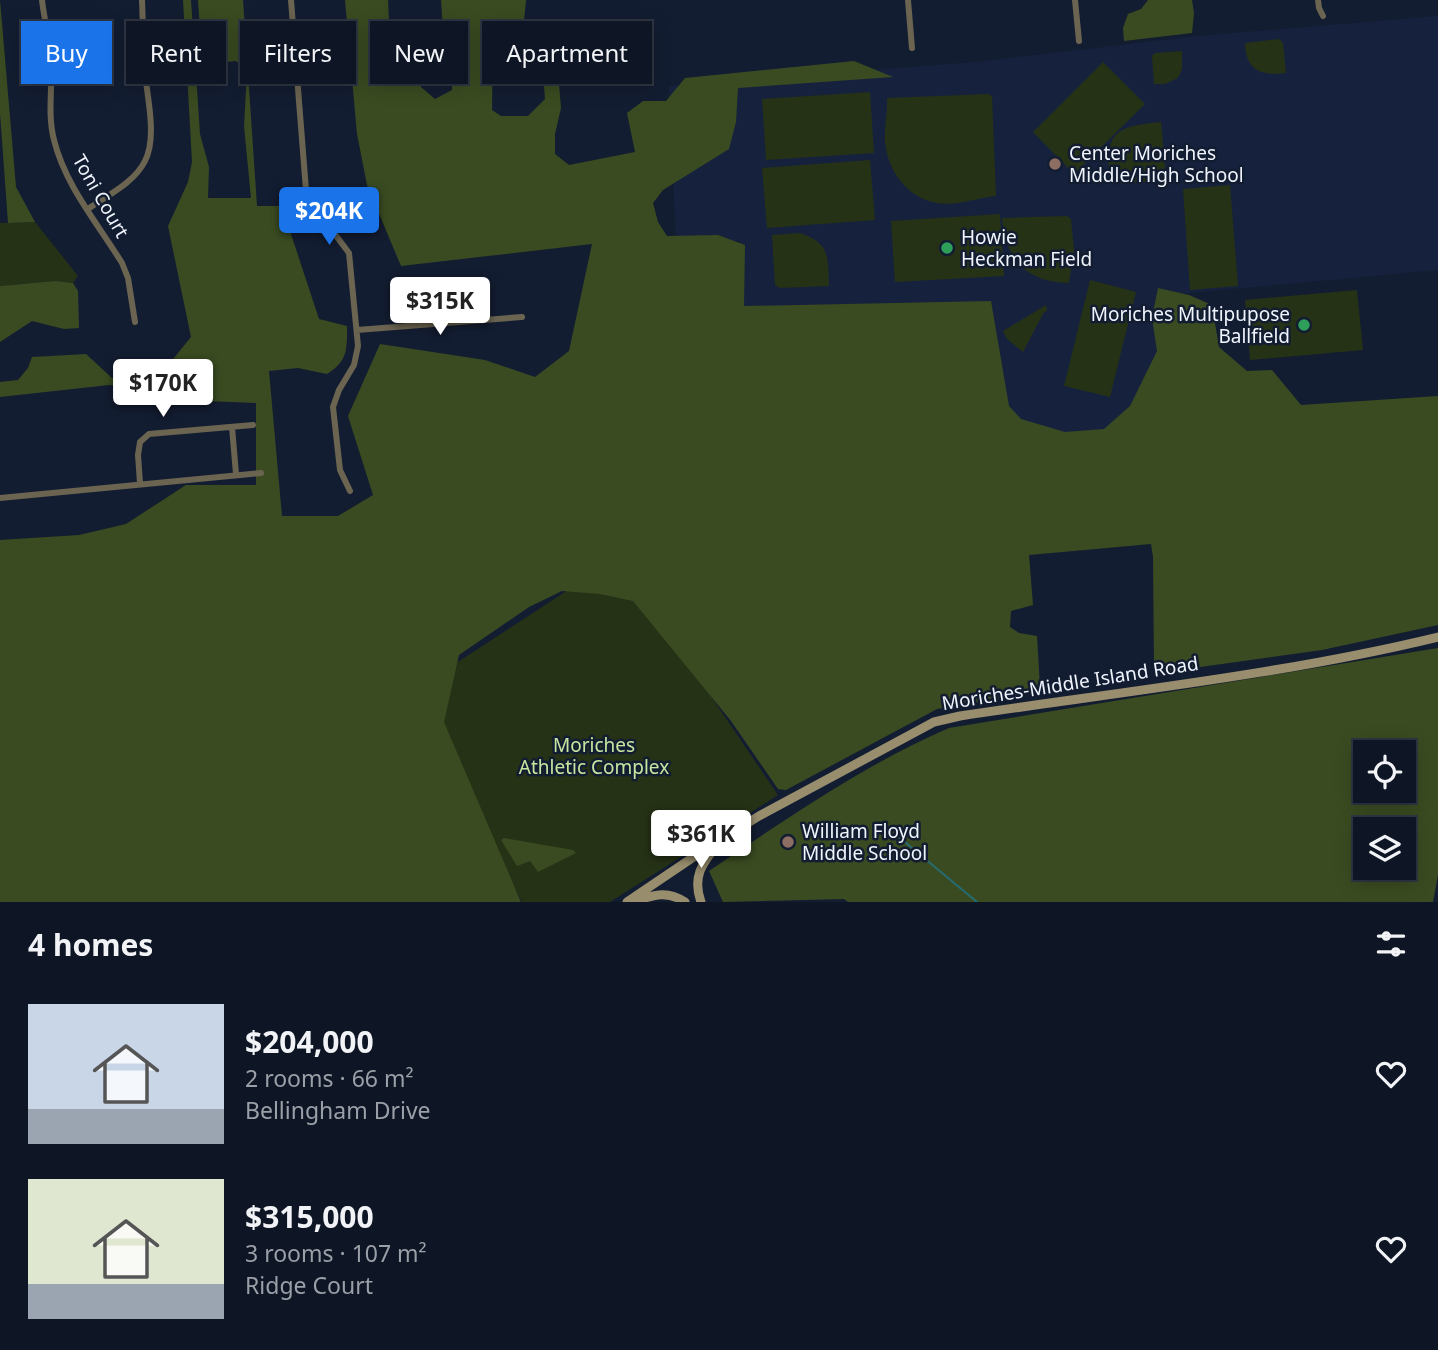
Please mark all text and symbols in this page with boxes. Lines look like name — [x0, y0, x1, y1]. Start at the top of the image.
chip: Buy — [21, 21, 112, 84]
chip: Rent — [126, 21, 226, 84]
chip: Filters — [240, 21, 356, 84]
chip: New — [370, 21, 468, 84]
chip: Apartment — [482, 21, 652, 84]
place label: Center Moriches Middle/High School — [1069, 140, 1244, 188]
street label: Toni Court — [67, 150, 135, 243]
marker: Center Moriches Middle/High School — [1047, 156, 1063, 172]
pin: $204K — [280, 188, 378, 247]
text: $204K — [295, 194, 363, 226]
place label: Howie Heckman Field — [961, 224, 1092, 272]
marker: Howie Heckman Field — [939, 240, 955, 256]
pin: $315K — [391, 278, 489, 337]
text: $315K — [406, 284, 474, 316]
place label: Moriches Multipupose Ballfield — [1091, 301, 1290, 349]
marker: Moriches Multipupose Ballfield — [1296, 317, 1312, 333]
pin: $170K — [114, 360, 212, 419]
text: $170K — [129, 366, 197, 398]
street label: Moriches-Middle Island Road — [940, 650, 1200, 716]
park label: Moriches Athletic Complex — [519, 732, 669, 780]
map controls — [1353, 740, 1416, 880]
button: locate — [1353, 740, 1416, 803]
pin: $361K — [652, 810, 750, 870]
text: $361K — [667, 817, 735, 849]
button: layers — [1353, 817, 1416, 880]
place label: William Floyd Middle School — [802, 818, 927, 866]
marker: William Floyd Middle School — [780, 834, 796, 850]
text: 4 homes — [28, 924, 153, 965]
icon: filters — [1372, 925, 1410, 963]
text: $204,000 — [245, 1021, 374, 1062]
icon: home — [84, 1032, 168, 1116]
icon: heart — [1372, 1055, 1410, 1093]
text: 2 rooms · 66 m² — [245, 1062, 414, 1094]
text: Bellingham Drive — [245, 1094, 431, 1126]
text: $315,000 — [245, 1196, 374, 1237]
icon: home — [84, 1207, 168, 1291]
icon: heart — [1372, 1230, 1410, 1268]
text: 3 rooms · 107 m² — [245, 1237, 427, 1269]
text: Ridge Court — [245, 1269, 373, 1301]

